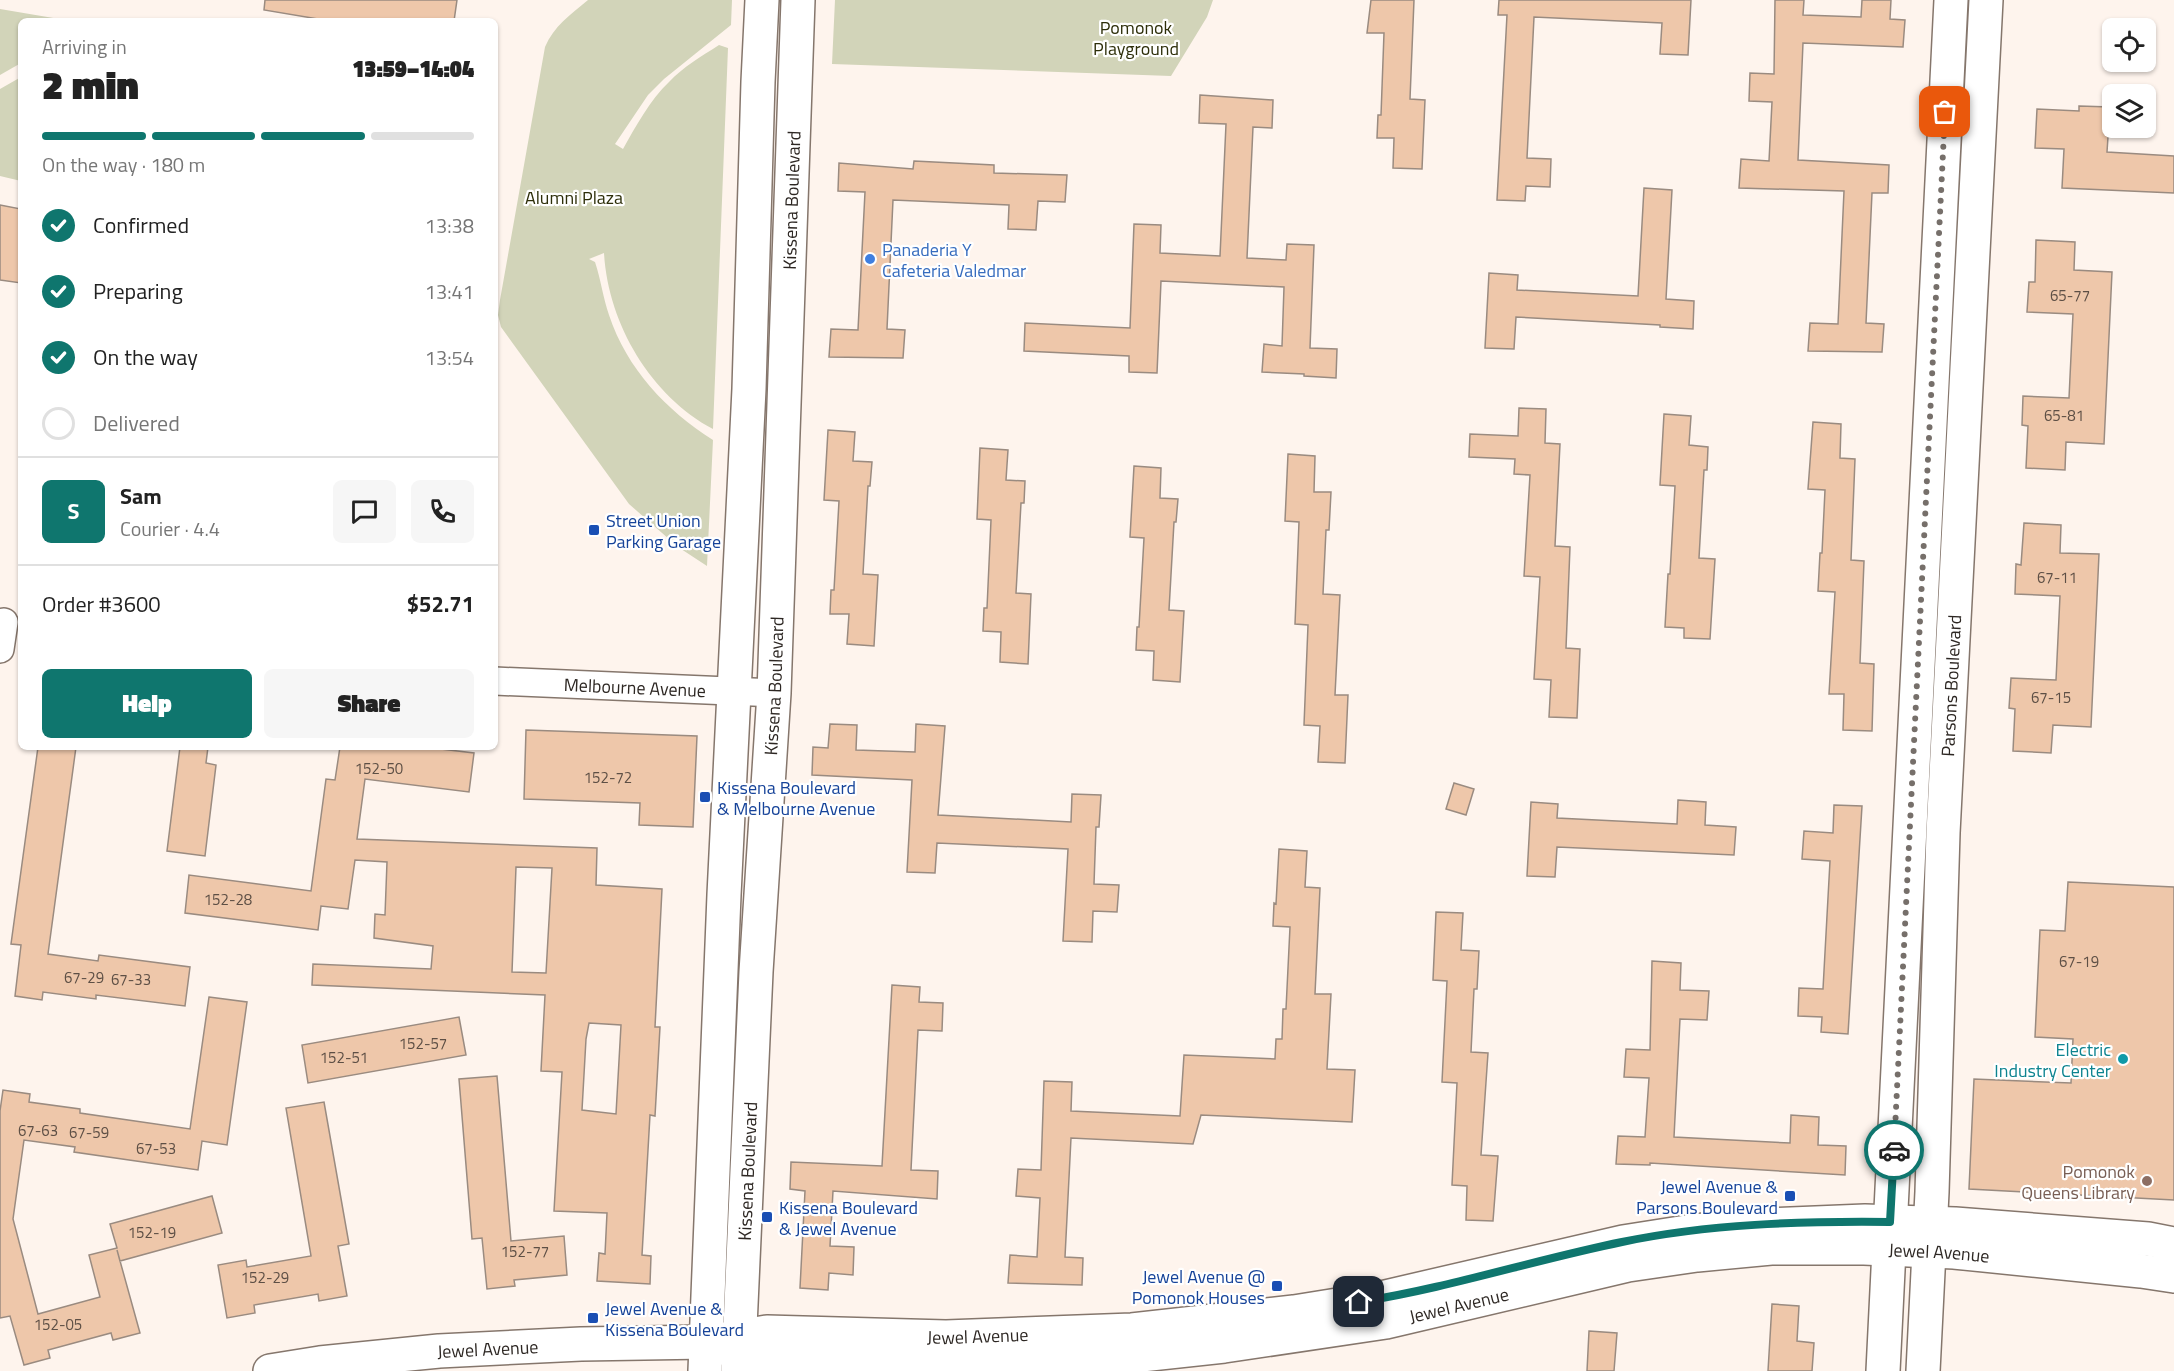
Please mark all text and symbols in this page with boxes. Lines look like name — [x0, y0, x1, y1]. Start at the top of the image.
park label: Pomonok Playground — [1093, 14, 1179, 62]
map controls — [2102, 18, 2156, 138]
button: locate — [2102, 18, 2156, 72]
text: Arriving in — [42, 31, 127, 62]
text: 13:59–14:04 — [352, 52, 474, 86]
text: 2 min — [42, 55, 139, 114]
button: layers — [2102, 84, 2156, 138]
pin — [1919, 86, 1970, 137]
icon: bag — [1928, 95, 1961, 128]
street label: Kissena Boulevard — [775, 130, 807, 270]
text: On the way · 180 m — [42, 149, 205, 180]
park label: Alumni Plaza — [525, 184, 623, 211]
text: Confirmed — [93, 208, 189, 242]
icon: check — [42, 209, 75, 242]
text: 13:38 — [425, 210, 474, 241]
place label: Panaderia Y Cafeteria Valedmar — [882, 236, 1026, 284]
marker: Panaderia Y Cafeteria Valedmar — [863, 252, 877, 266]
text: Preparing — [93, 274, 183, 308]
icon: check — [42, 275, 75, 308]
text: 13:41 — [425, 276, 474, 307]
house number: 65-77 — [2050, 284, 2090, 307]
text: On the way — [93, 340, 198, 374]
icon: check — [42, 341, 75, 374]
text: 13:54 — [425, 342, 474, 373]
house number: 65-81 — [2044, 404, 2084, 427]
text: Delivered — [93, 406, 180, 440]
text: Sam — [120, 479, 162, 513]
button: chat — [333, 480, 396, 543]
button: phone — [411, 480, 474, 543]
text: S — [68, 494, 79, 528]
place label: Street Union Parking Garage — [606, 507, 721, 555]
text: Courier · 4.4 — [120, 513, 220, 544]
marker: Street Union Parking Garage — [587, 523, 601, 537]
house number: 67-11 — [2037, 566, 2077, 589]
text: Order #3600 — [42, 587, 161, 621]
text: $52.71 — [407, 587, 474, 621]
street label: Parsons Boulevard — [1933, 614, 1968, 757]
street label: Kissena Boulevard — [757, 616, 790, 756]
button: Help — [42, 669, 252, 738]
button: Share — [264, 669, 474, 738]
street label: Melbourne Avenue — [563, 670, 706, 704]
house number: 67-15 — [2031, 686, 2071, 709]
house number: 152-50 — [355, 757, 403, 780]
house number: 152-72 — [584, 766, 632, 789]
place label: Kissena Boulevard & Melbourne Avenue — [717, 774, 875, 822]
marker: Kissena Boulevard & Melbourne Avenue — [698, 790, 712, 804]
house number: 152-28 — [204, 888, 252, 911]
house number: 67-19 — [2059, 950, 2099, 973]
house number: 67-29 — [64, 966, 104, 989]
house number: 67-33 — [111, 968, 151, 991]
house number: 152-57 — [399, 1032, 447, 1055]
place label: Electric Industry Center — [1994, 1036, 2111, 1084]
house number: 152-51 — [320, 1046, 368, 1069]
marker: Electric Industry Center — [2116, 1052, 2130, 1066]
street label: Kissena Boulevard — [730, 1101, 764, 1241]
house number: 67-63 — [18, 1119, 58, 1142]
courier — [1864, 1120, 1924, 1180]
house number: 67-59 — [69, 1121, 109, 1144]
icon: car — [1878, 1134, 1911, 1167]
house number: 67-53 — [136, 1137, 176, 1160]
place label: Pomonok Queens Library — [2021, 1158, 2135, 1206]
place label: Jewel Avenue & Parsons Boulevard — [1636, 1173, 1779, 1221]
marker: Pomonok Queens Library — [2140, 1174, 2154, 1188]
marker: Jewel Avenue & Parsons Boulevard — [1783, 1189, 1797, 1203]
place label: Kissena Boulevard & Jewel Avenue — [779, 1194, 918, 1242]
marker: Kissena Boulevard & Jewel Avenue — [760, 1210, 774, 1224]
house number: 152-19 — [128, 1221, 176, 1244]
street label: Jewel Avenue — [1888, 1236, 1991, 1269]
house number: 152-77 — [501, 1240, 549, 1263]
place label: Jewel Avenue @ Pomonok Houses — [1132, 1263, 1265, 1311]
house number: 152-29 — [241, 1266, 289, 1289]
pin — [1333, 1276, 1384, 1327]
marker: Jewel Avenue @ Pomonok Houses — [1270, 1279, 1284, 1293]
street label: Jewel Avenue — [1406, 1280, 1511, 1330]
icon: home — [1342, 1285, 1375, 1318]
place label: Jewel Avenue & Kissena Boulevard — [605, 1295, 744, 1343]
marker: Jewel Avenue & Kissena Boulevard — [586, 1311, 600, 1325]
house number: 152-05 — [34, 1313, 82, 1336]
street label: Jewel Avenue — [927, 1320, 1029, 1351]
street label: Jewel Avenue — [436, 1333, 539, 1365]

